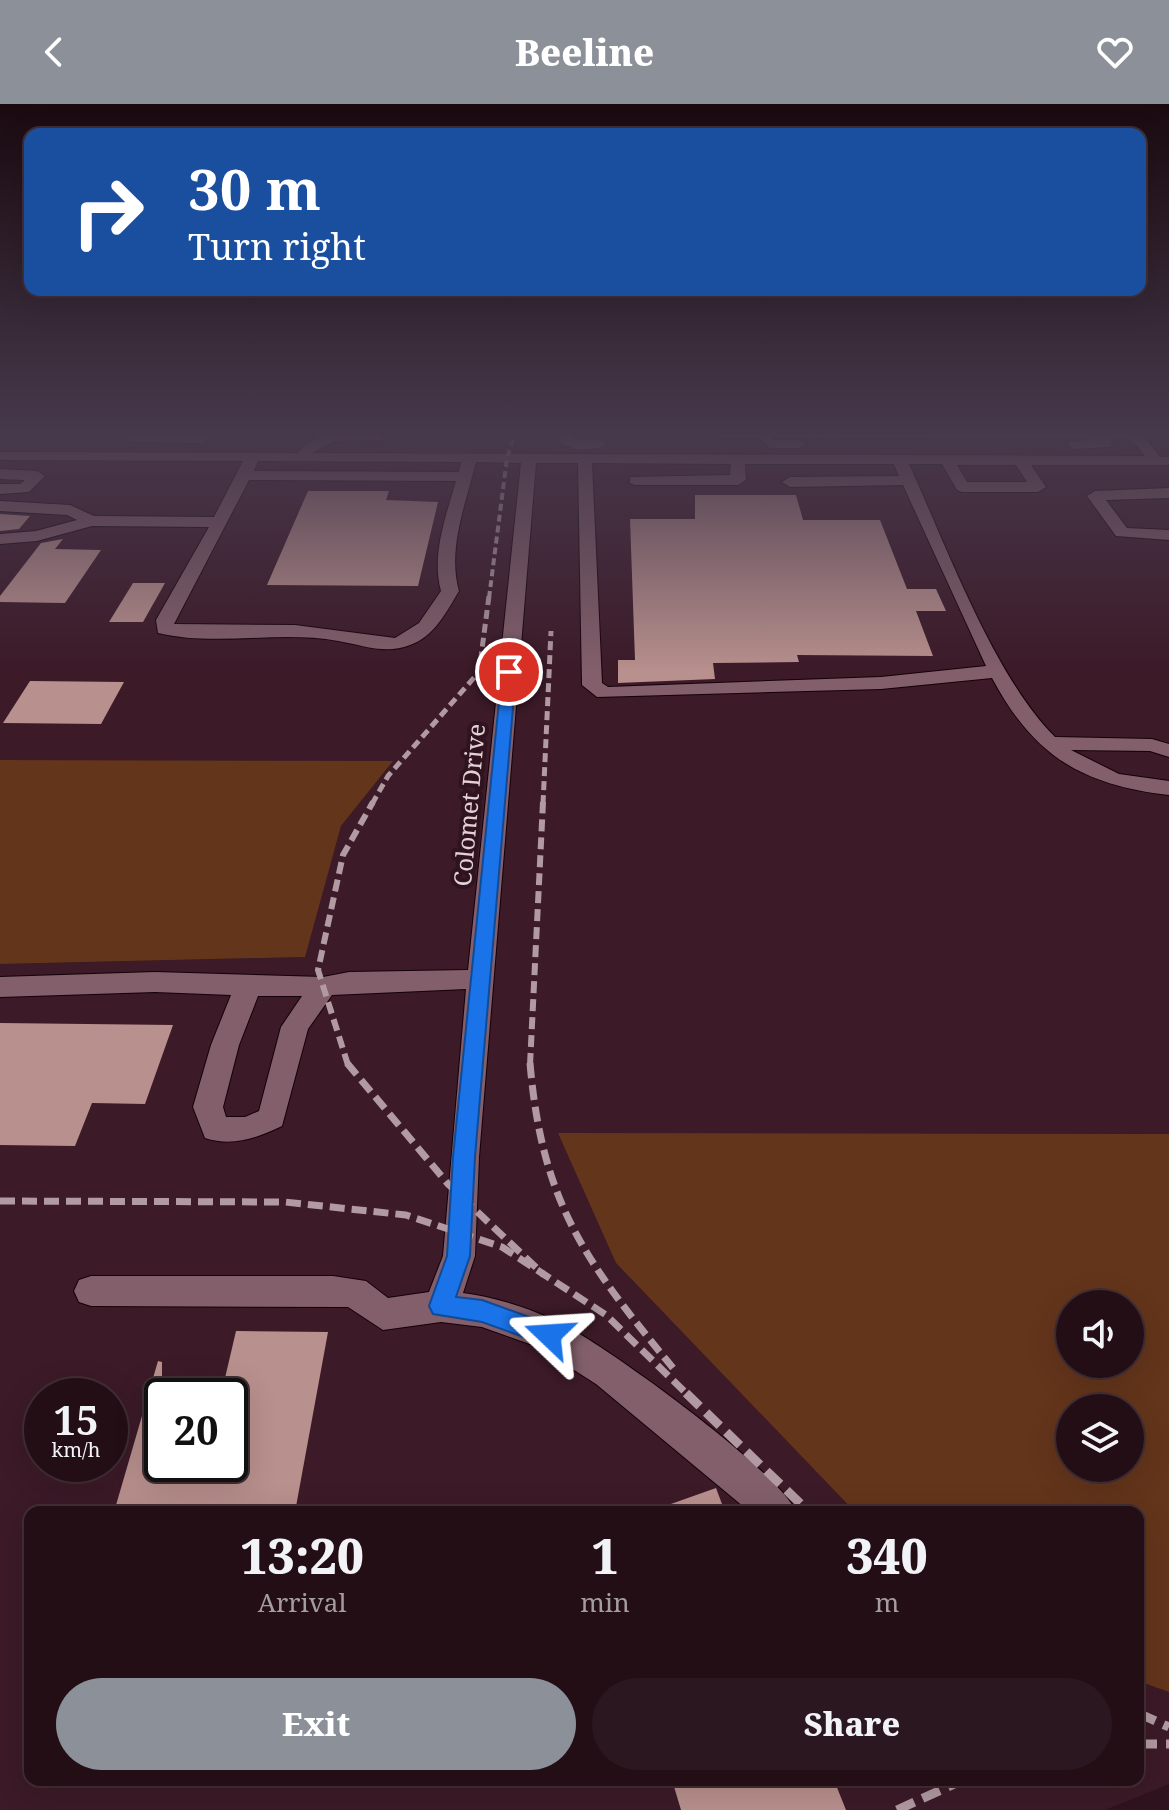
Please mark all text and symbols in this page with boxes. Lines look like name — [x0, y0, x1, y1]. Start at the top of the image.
text: Beeline — [515, 28, 654, 77]
icon: back — [32, 30, 76, 74]
icon: heart — [1093, 30, 1137, 74]
text: 30 m — [188, 150, 321, 226]
icon: right — [56, 160, 160, 264]
text: Turn right — [188, 222, 366, 271]
pin — [475, 638, 543, 706]
icon: arrive — [487, 650, 531, 694]
street label: Colomet Drive — [445, 722, 492, 888]
map controls — [1056, 1290, 1144, 1482]
button: sound — [1056, 1290, 1144, 1378]
position arrow — [507, 1293, 591, 1377]
speed limit sign: 20 — [144, 1378, 248, 1482]
text: 15 — [53, 1392, 99, 1447]
button: layers — [1056, 1394, 1144, 1482]
text: km/h — [51, 1436, 101, 1463]
text: 13:20 — [240, 1523, 364, 1588]
text: 1 — [591, 1523, 619, 1588]
text: 340 — [846, 1523, 928, 1588]
text: Arrival — [258, 1584, 347, 1620]
text: min — [580, 1584, 630, 1620]
text: m — [875, 1584, 899, 1620]
button: Exit — [56, 1678, 576, 1770]
button: Share — [592, 1678, 1112, 1770]

